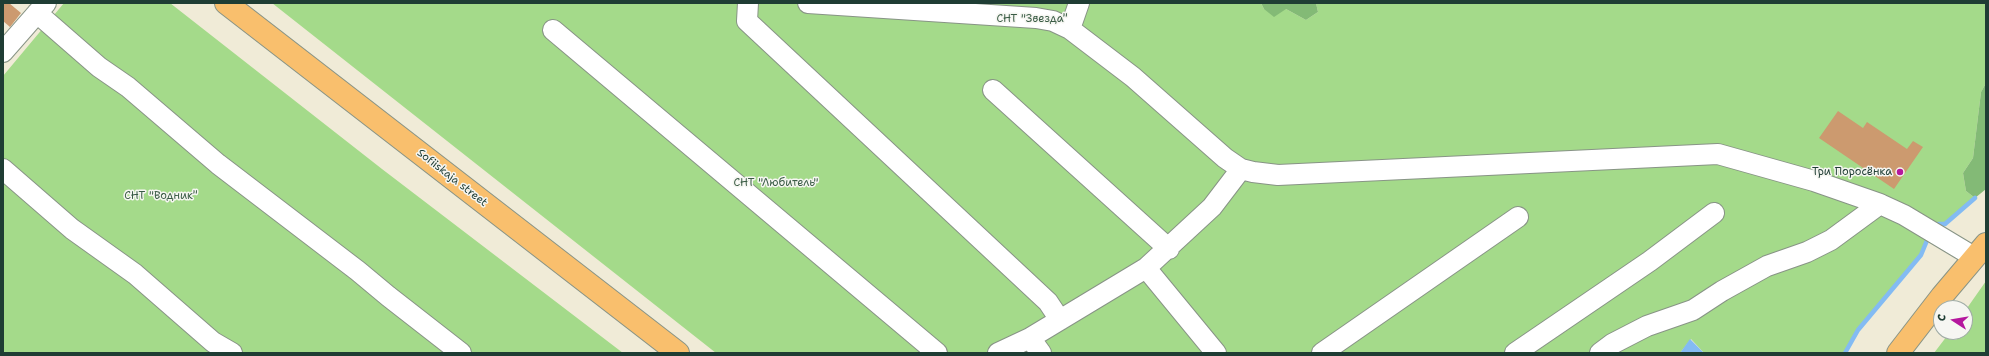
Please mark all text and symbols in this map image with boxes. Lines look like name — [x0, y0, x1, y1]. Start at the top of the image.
park label: СНТ "Звезда" — [996, 12, 1068, 26]
street label: Sofiiskaja street — [414, 146, 490, 210]
place label: Три Поросёнка — [1812, 165, 1892, 179]
marker: Три Поросёнка — [1895, 167, 1905, 177]
park label: СНТ "Любитель" — [734, 176, 818, 190]
park label: СНТ "Водник" — [124, 189, 198, 203]
north arrow — [1933, 300, 1973, 340]
text: С — [1934, 313, 1950, 322]

